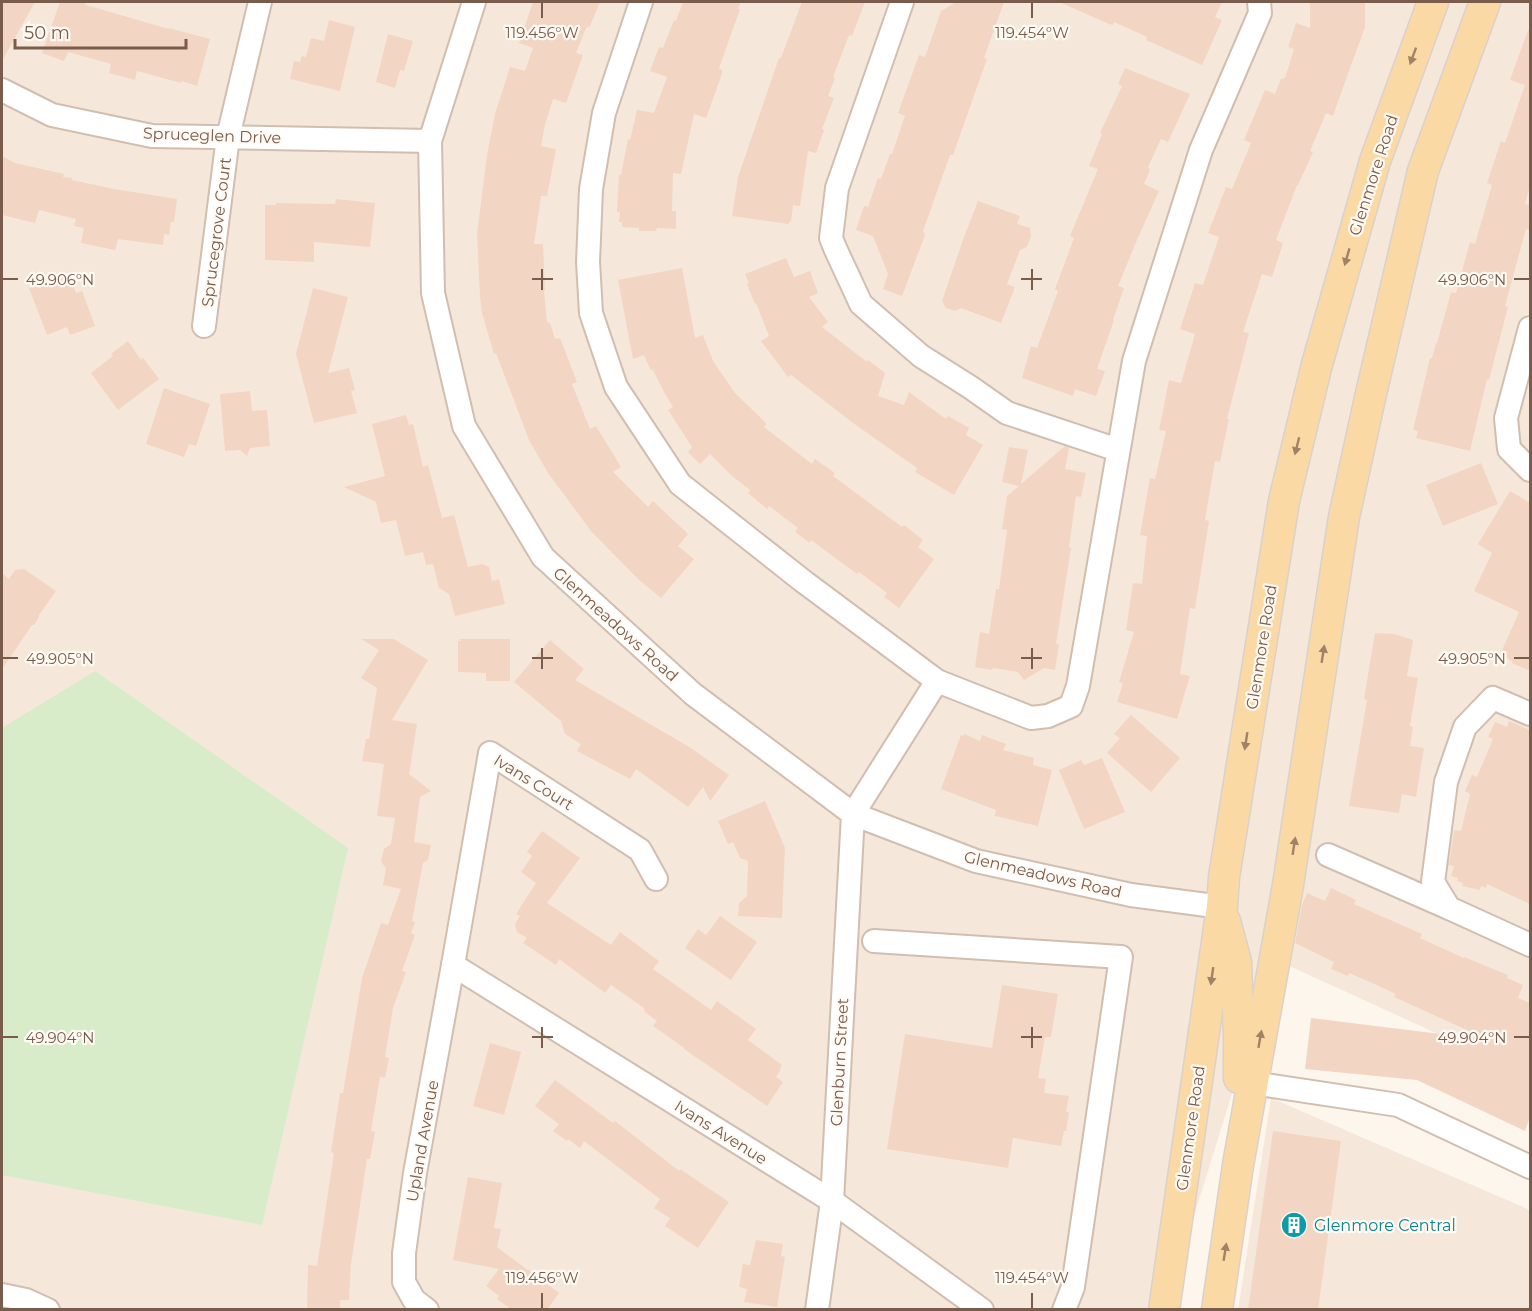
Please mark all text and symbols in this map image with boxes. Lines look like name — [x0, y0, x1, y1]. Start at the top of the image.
scale bar — [15, 12, 186, 50]
text: 50 m — [24, 22, 70, 44]
text: 119.456°W — [505, 23, 579, 42]
text: 119.454°W — [995, 23, 1069, 42]
one-way arrow — [1407, 48, 1417, 66]
street label: Glenmore Road — [1345, 112, 1402, 238]
street label: Spruceglen Drive — [143, 124, 281, 147]
street label: Sprucegrove Court — [198, 156, 235, 308]
one-way arrow — [1342, 248, 1351, 266]
text: 49.906°N — [26, 270, 94, 289]
text: 49.906°N — [1438, 270, 1506, 289]
one-way arrow — [1292, 437, 1302, 455]
street label: Glenmeadows Road — [549, 563, 682, 685]
street label: Glenmore Road — [1242, 583, 1281, 711]
one-way arrow — [1319, 644, 1328, 663]
text: 49.905°N — [26, 649, 94, 668]
text: 49.905°N — [1438, 649, 1506, 668]
one-way arrow — [1241, 732, 1250, 751]
street label: Ivans Court — [490, 750, 578, 815]
one-way arrow — [1289, 837, 1298, 856]
street label: Glenmeadows Road — [962, 847, 1124, 902]
one-way arrow — [1207, 966, 1216, 985]
street label: Glenburn Street — [827, 997, 852, 1127]
text: 49.904°N — [26, 1028, 94, 1047]
text: 49.904°N — [1438, 1028, 1506, 1047]
one-way arrow — [1256, 1029, 1265, 1048]
street label: Glenmore Road — [1172, 1064, 1209, 1192]
street label: Upland Avenue — [402, 1079, 443, 1204]
street label: Ivans Avenue — [671, 1096, 771, 1169]
building icon: Glenmore Central — [1279, 1210, 1309, 1240]
place label: Glenmore Central — [1314, 1216, 1456, 1235]
one-way arrow — [1221, 1242, 1230, 1261]
text: 119.456°W — [505, 1268, 579, 1287]
text: 119.454°W — [995, 1268, 1069, 1287]

